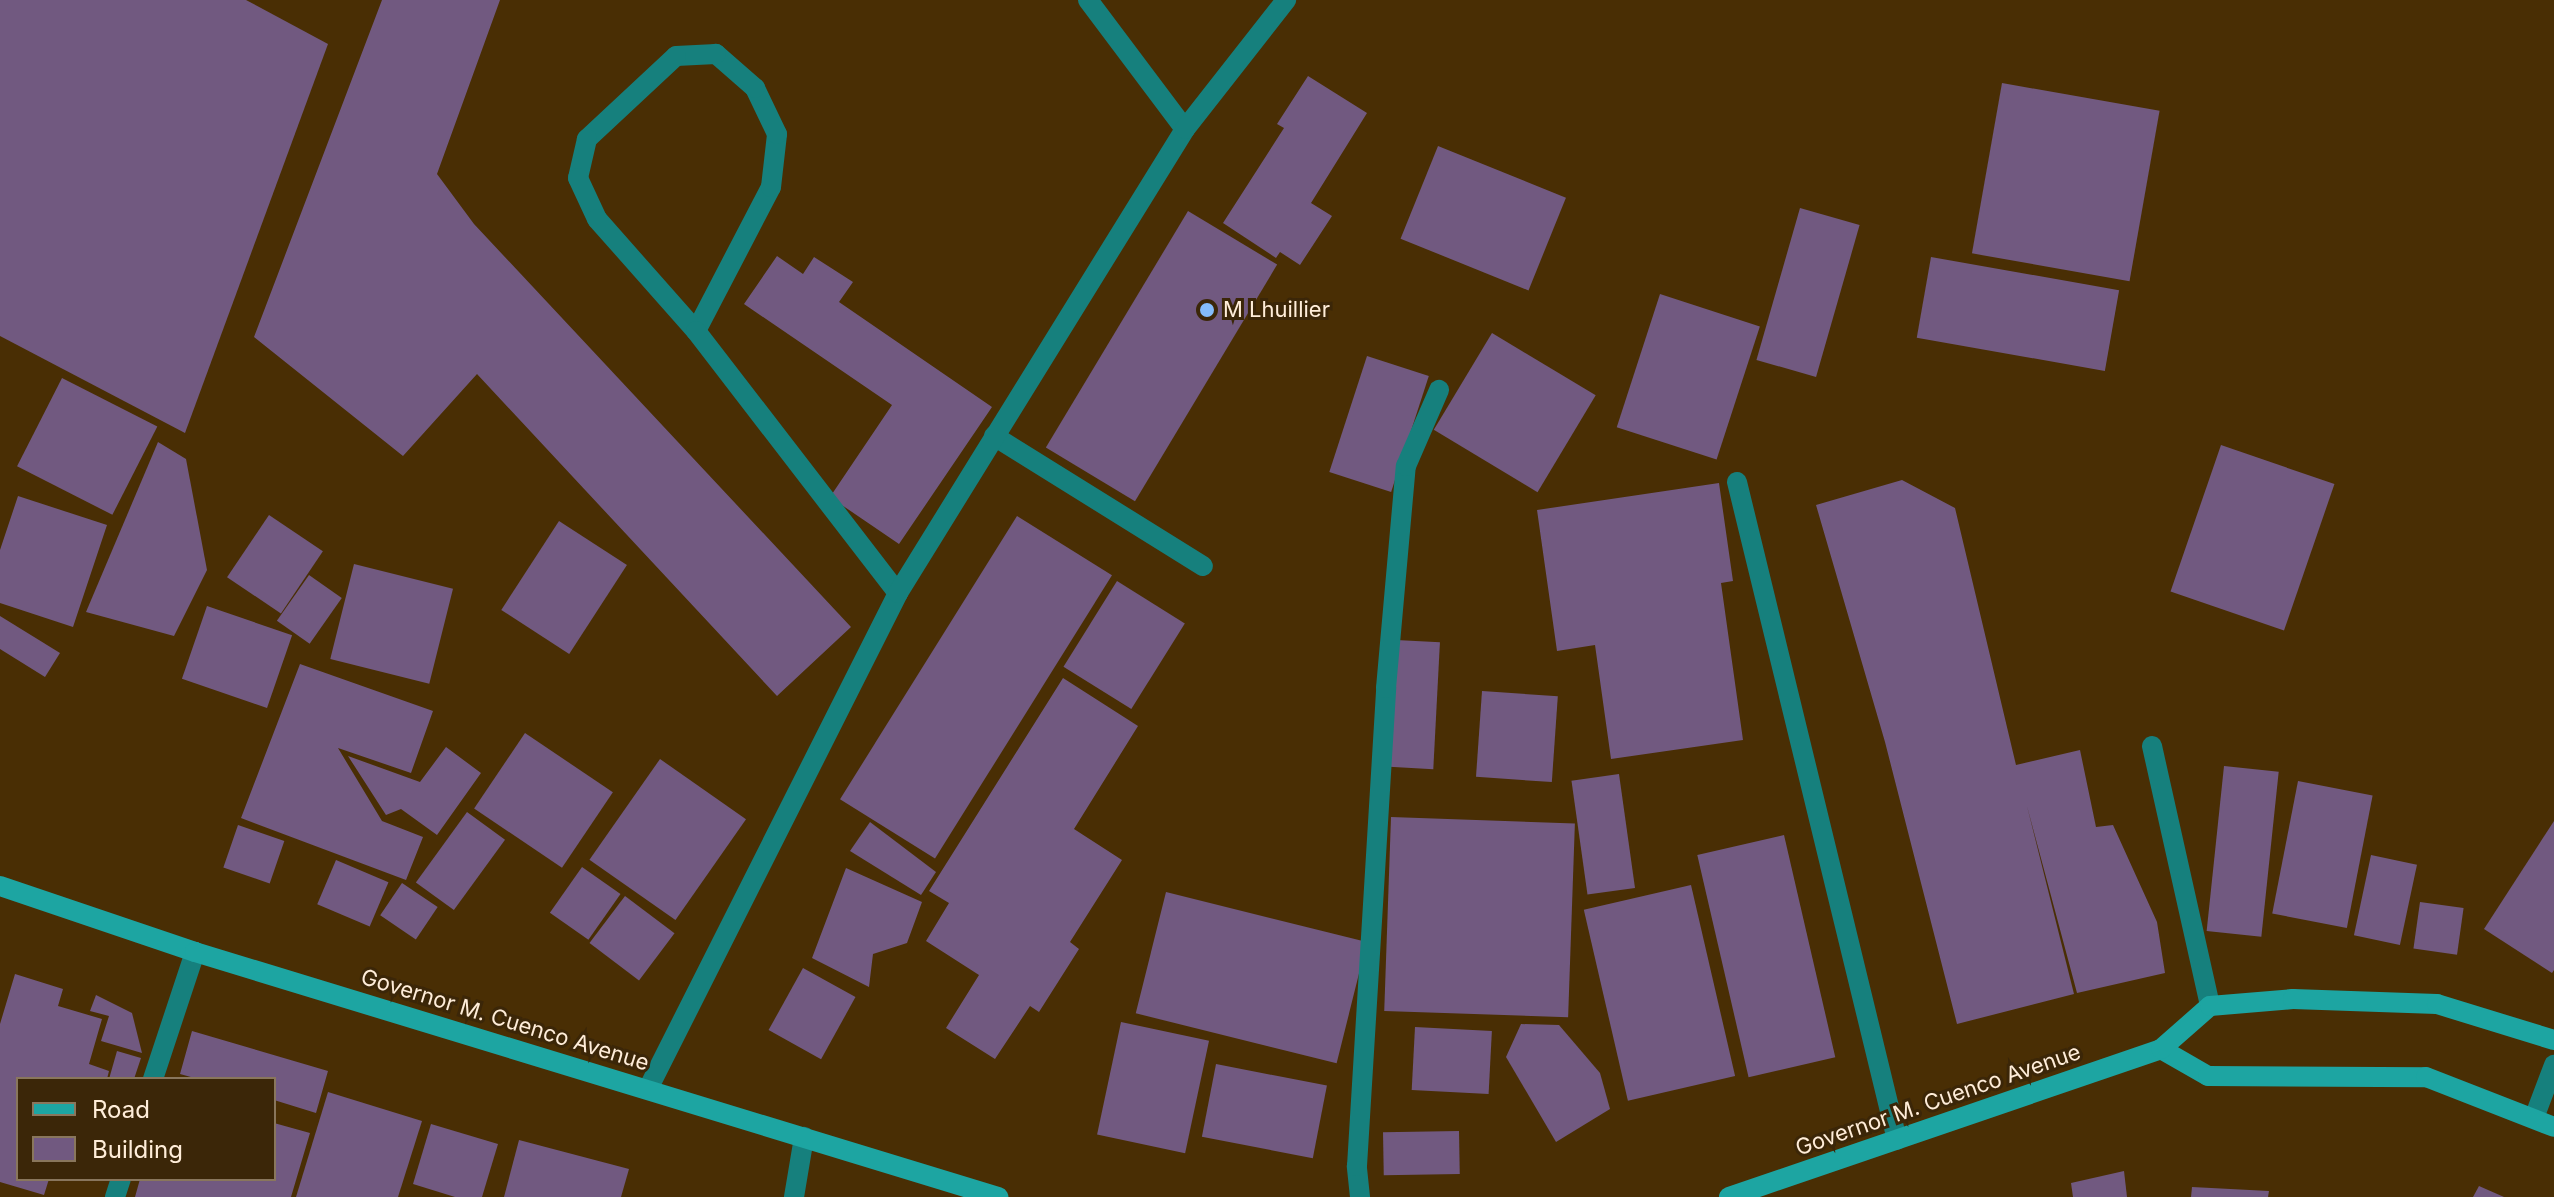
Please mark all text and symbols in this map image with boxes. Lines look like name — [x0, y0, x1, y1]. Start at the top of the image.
place label: M Lhuillier — [1223, 297, 1330, 323]
marker: M Lhuillier — [1198, 301, 1216, 319]
street label: Governor M. Cuenco Avenue — [358, 964, 652, 1076]
street label: Governor M. Cuenco Avenue — [1792, 1039, 2084, 1161]
legend — [16, 1077, 276, 1181]
text: Road — [92, 1095, 150, 1124]
text: Building — [92, 1135, 183, 1164]

